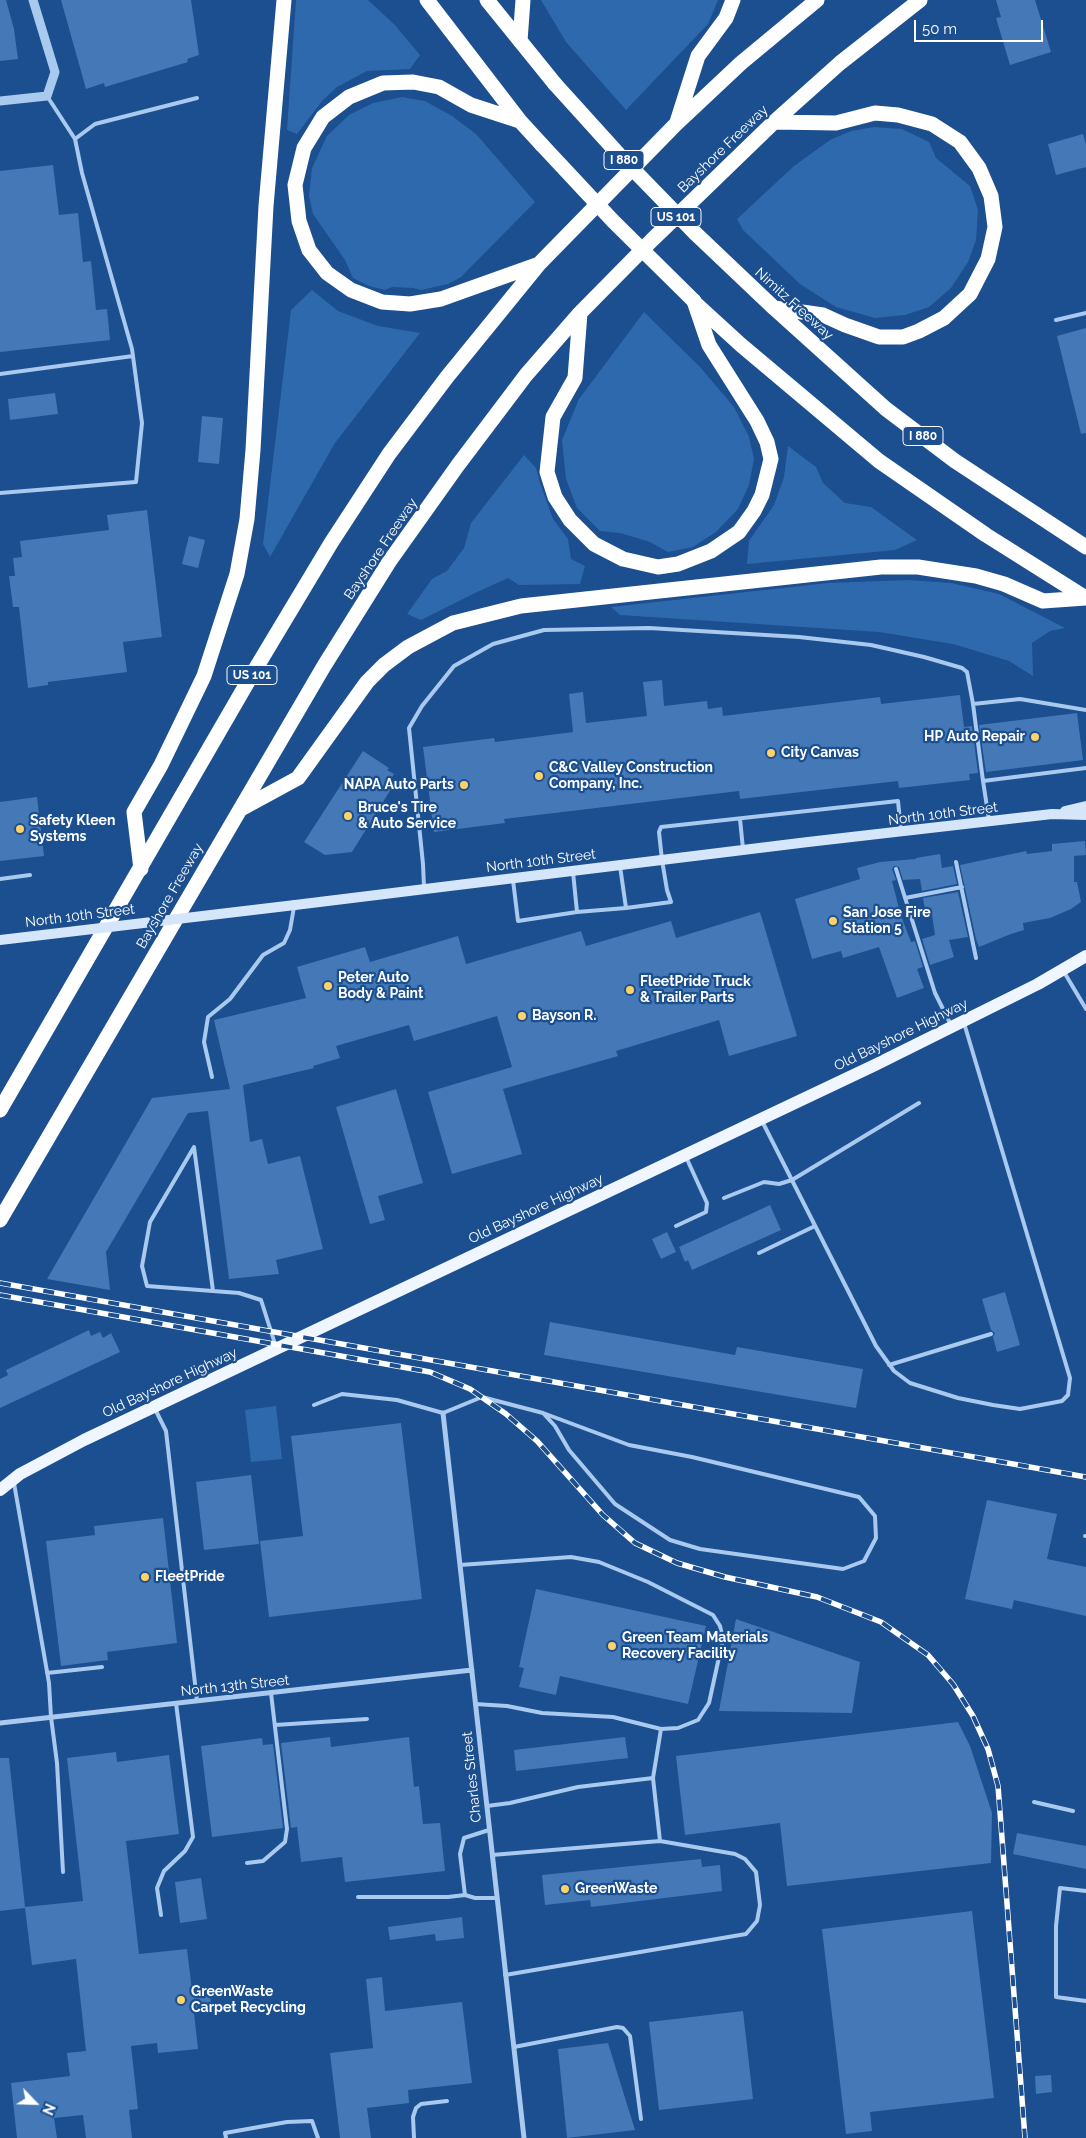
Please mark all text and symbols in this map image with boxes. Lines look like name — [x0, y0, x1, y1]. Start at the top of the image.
scale bar — [916, 10, 1045, 42]
text: 50 m — [922, 20, 957, 38]
street label: Bayshore Freeway — [674, 102, 772, 196]
road number: I 880 — [604, 150, 644, 170]
road number: US 101 — [651, 208, 701, 226]
street label: Nimitz Freeway — [751, 264, 837, 344]
road number: I 880 — [903, 426, 943, 446]
street label: Bayshore Freeway — [341, 495, 421, 603]
road number: US 101 — [227, 666, 277, 684]
place label: HP Auto Repair — [924, 729, 1025, 745]
marker: HP Auto Repair — [1029, 731, 1041, 743]
place label: City Canvas — [781, 745, 859, 761]
marker: City Canvas — [765, 747, 777, 759]
place label: C&C Valley Construction Company, Inc. — [549, 760, 713, 792]
marker: C&C Valley Construction Company, Inc. — [533, 770, 545, 782]
place label: NAPA Auto Parts — [344, 777, 454, 793]
marker: NAPA Auto Parts — [458, 779, 470, 791]
street label: North 10th Street — [887, 799, 999, 829]
place label: Bruce's Tire & Auto Service — [358, 800, 456, 832]
marker: Bruce's Tire & Auto Service — [342, 810, 354, 822]
place label: Safety Kleen Systems — [30, 813, 115, 846]
marker: Safety Kleen Systems — [14, 823, 26, 835]
street label: Bayshore Freeway — [133, 840, 207, 952]
street label: North 10th Street — [485, 846, 597, 876]
street label: North 10th Street — [24, 901, 136, 931]
place label: San Jose Fire Station 5 — [843, 905, 931, 938]
marker: San Jose Fire Station 5 — [827, 915, 839, 927]
place label: Peter Auto Body & Paint — [338, 970, 423, 1002]
place label: FleetPride Truck & Trailer Parts — [640, 974, 751, 1006]
marker: Peter Auto Body & Paint — [322, 980, 334, 992]
marker: FleetPride Truck & Trailer Parts — [624, 984, 636, 996]
street label: Old Bayshore Highway — [831, 995, 971, 1075]
place label: Bayson R. — [532, 1008, 596, 1024]
marker: Bayson R. — [516, 1010, 528, 1022]
street label: Old Bayshore Highway — [466, 1170, 606, 1248]
street label: Old Bayshore Highway — [100, 1344, 240, 1422]
place label: FleetPride — [155, 1569, 225, 1585]
marker: FleetPride — [139, 1571, 151, 1583]
place label: Green Team Materials Recovery Facility — [622, 1630, 768, 1662]
marker: Green Team Materials Recovery Facility — [606, 1640, 618, 1652]
street label: North 13th Street — [180, 1672, 290, 1700]
street label: Charles Street — [459, 1731, 485, 1823]
place label: GreenWaste — [575, 1881, 657, 1897]
marker: GreenWaste — [559, 1883, 571, 1895]
place label: GreenWaste Carpet Recycling — [191, 1984, 306, 2016]
marker: GreenWaste Carpet Recycling — [175, 1994, 187, 2006]
north arrow — [10, 2078, 60, 2128]
text: N — [39, 2101, 58, 2117]

